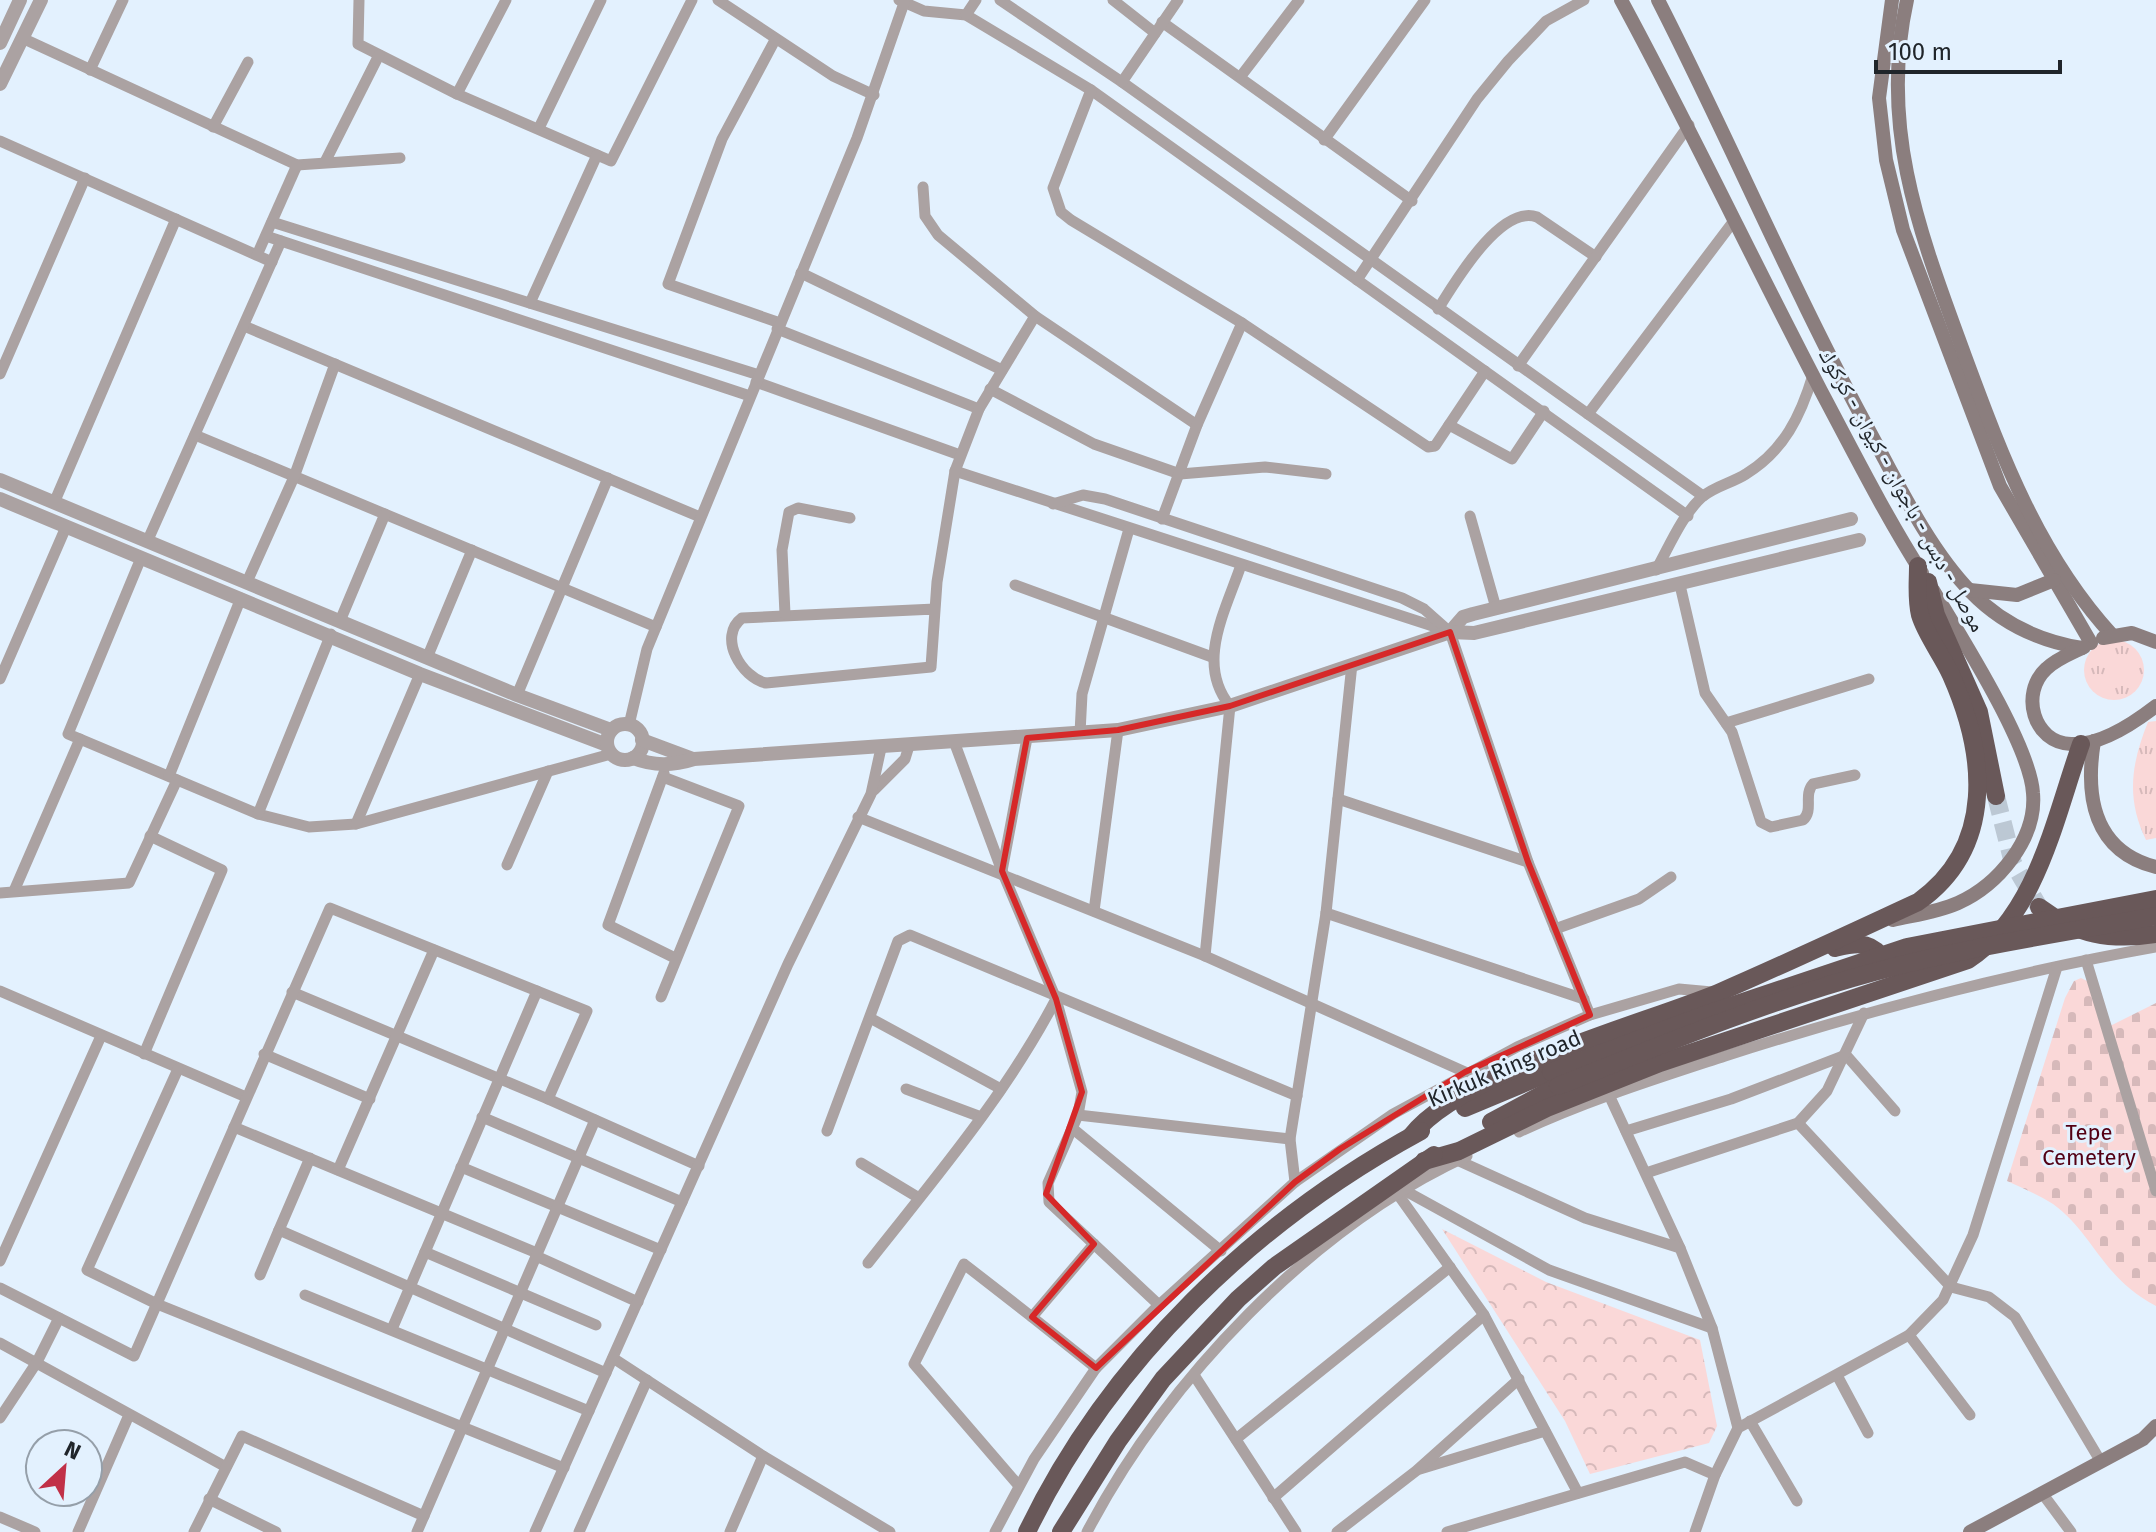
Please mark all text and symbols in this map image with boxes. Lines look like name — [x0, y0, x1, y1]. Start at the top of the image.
scale bar — [1876, 24, 2060, 74]
text: 100 m — [1888, 38, 1952, 66]
street label: موصل - دبس - باجوان - كيوان - كركوك — [1813, 344, 1992, 637]
street label: Kirkuk Ring road — [1423, 1024, 1585, 1113]
park label: Tepe Cemetery — [2042, 1119, 2136, 1171]
north arrow — [24, 1428, 104, 1508]
text: N — [60, 1435, 85, 1466]

